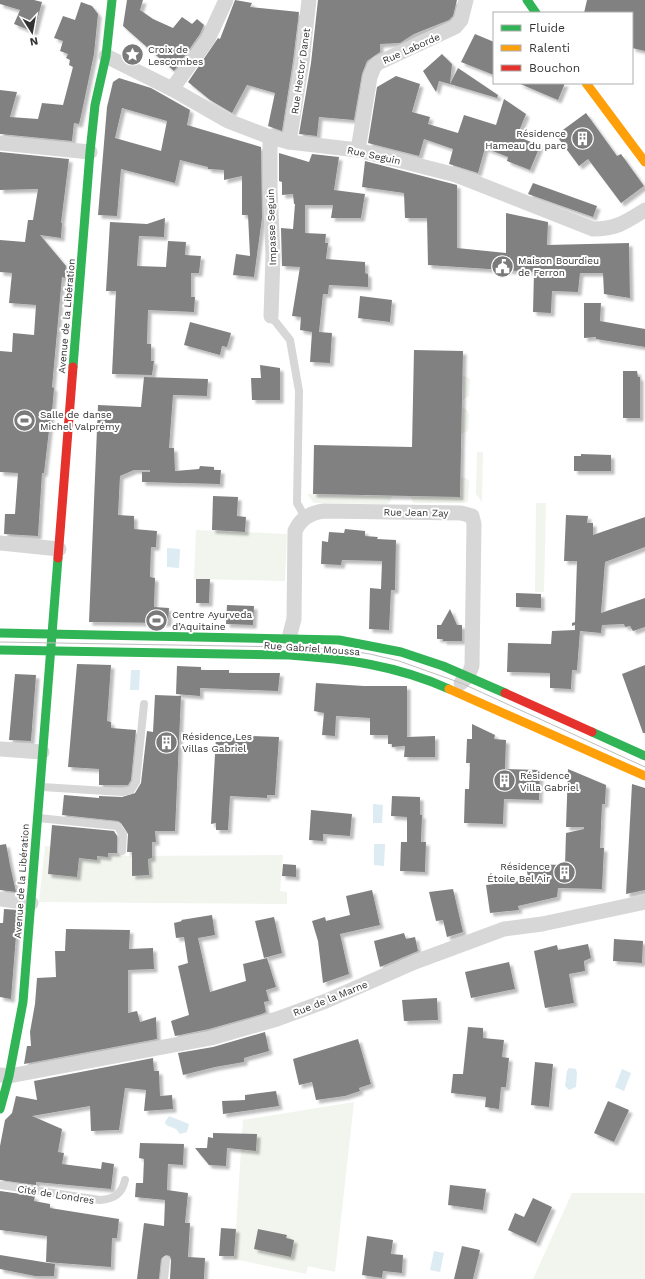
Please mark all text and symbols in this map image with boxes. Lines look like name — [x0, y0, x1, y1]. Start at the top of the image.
north arrow — [12, 12, 52, 52]
legend — [493, 12, 633, 84]
text: Fluide — [529, 21, 565, 35]
street label: Rue Hector Danet — [289, 27, 312, 115]
street label: Rue Laborde — [381, 31, 442, 66]
text: N — [29, 34, 39, 48]
text: Ralenti — [529, 41, 570, 55]
place icon: Croix de Lescombes — [120, 42, 146, 68]
place label: Croix de Lescombes — [148, 44, 203, 67]
text: Bouchon — [529, 61, 580, 75]
building icon: Résidence Hameau du parc — [569, 126, 595, 152]
place label: Résidence Hameau du parc — [485, 128, 566, 151]
street label: Rue Seguin — [346, 144, 402, 167]
street label: Impasse Seguin — [265, 189, 278, 265]
public building icon: Maison Bourdieu de Ferron — [490, 253, 516, 279]
place label: Maison Bourdieu de Ferron — [518, 255, 599, 278]
street label: Avenue de la Libération — [56, 258, 77, 374]
sports icon: Salle de danse Michel Valprémy — [12, 407, 38, 433]
place label: Salle de danse Michel Valprémy — [40, 409, 120, 432]
street label: Rue Jean Zay — [383, 506, 449, 519]
sports icon: Centre Ayurveda d’Aquitaine — [143, 607, 169, 633]
place label: Centre Ayurveda d’Aquitaine — [172, 609, 252, 632]
street label: Rue Gabriel Moussa — [263, 640, 361, 657]
building icon: Résidence Les Villas Gabriel — [153, 729, 179, 755]
place label: Résidence Les Villas Gabriel — [182, 731, 252, 754]
building icon: Résidence Villa Gabriel — [491, 768, 517, 794]
place label: Résidence Villa Gabriel — [520, 770, 579, 793]
street label: Avenue de la Libération — [12, 823, 31, 939]
building icon: Résidence Étoile Bel Air — [552, 859, 578, 885]
place label: Résidence Étoile Bel Air — [487, 861, 550, 884]
street label: Rue de la Marne — [291, 978, 369, 1018]
street label: Cité de Londres — [17, 1183, 95, 1206]

